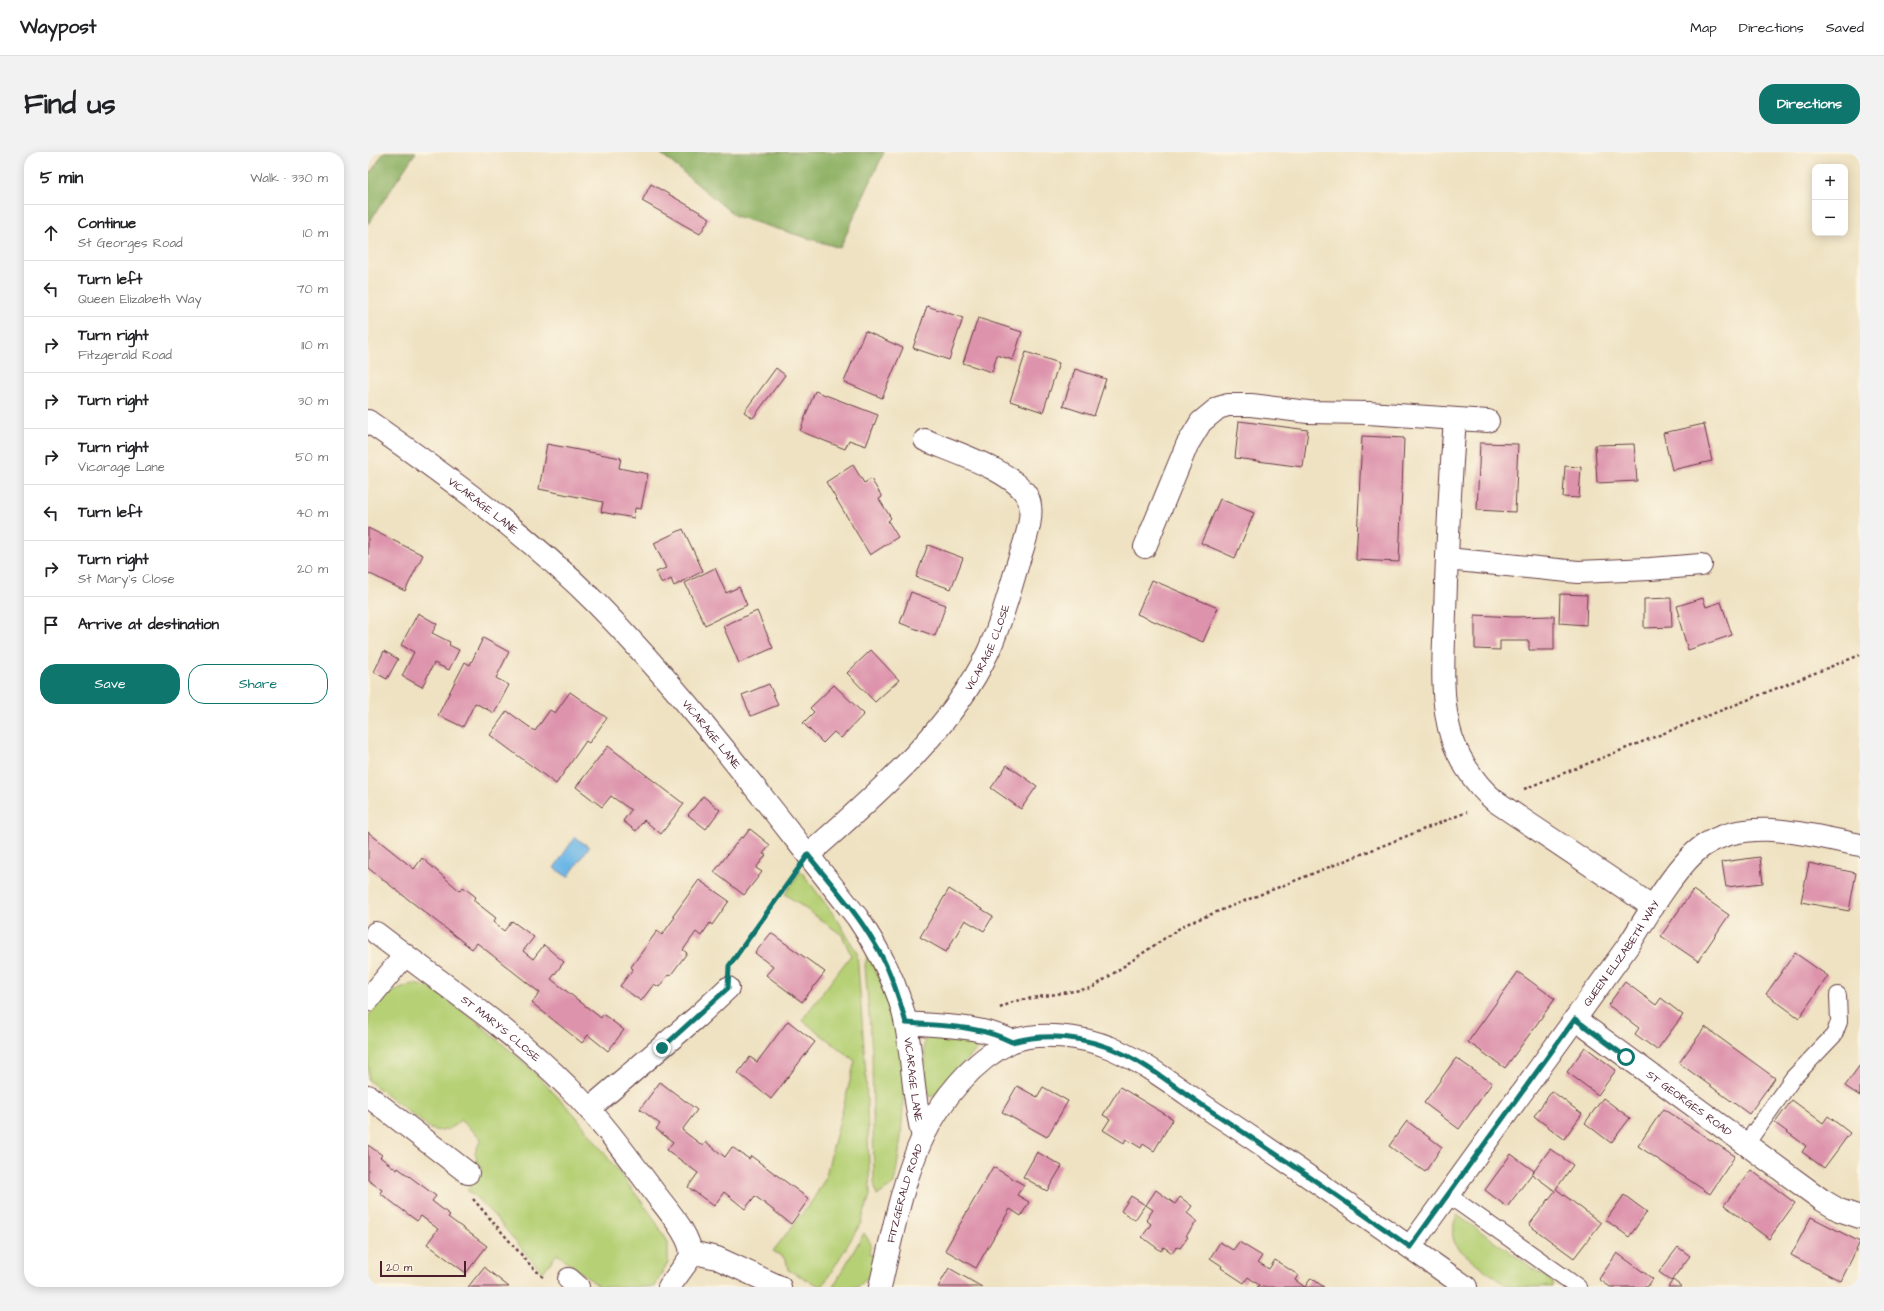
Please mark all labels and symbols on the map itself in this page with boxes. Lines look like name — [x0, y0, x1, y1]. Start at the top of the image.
street label: VICARAGE LANE — [445, 474, 522, 538]
street label: VICARAGE CLOSE — [961, 602, 1013, 694]
street label: VICARAGE LANE — [679, 697, 744, 772]
street label: QUEEN ELIZABETH WAY — [1580, 897, 1663, 1009]
street label: ST MARY'S CLOSE — [458, 992, 544, 1065]
street label: VICARAGE LANE — [900, 1036, 926, 1123]
route end — [653, 1039, 671, 1057]
route start — [1617, 1048, 1635, 1066]
street label: ST GEORGES ROAD — [1643, 1067, 1735, 1140]
street label: FITZGERALD ROAD — [883, 1142, 927, 1244]
scale bar — [380, 1259, 466, 1278]

